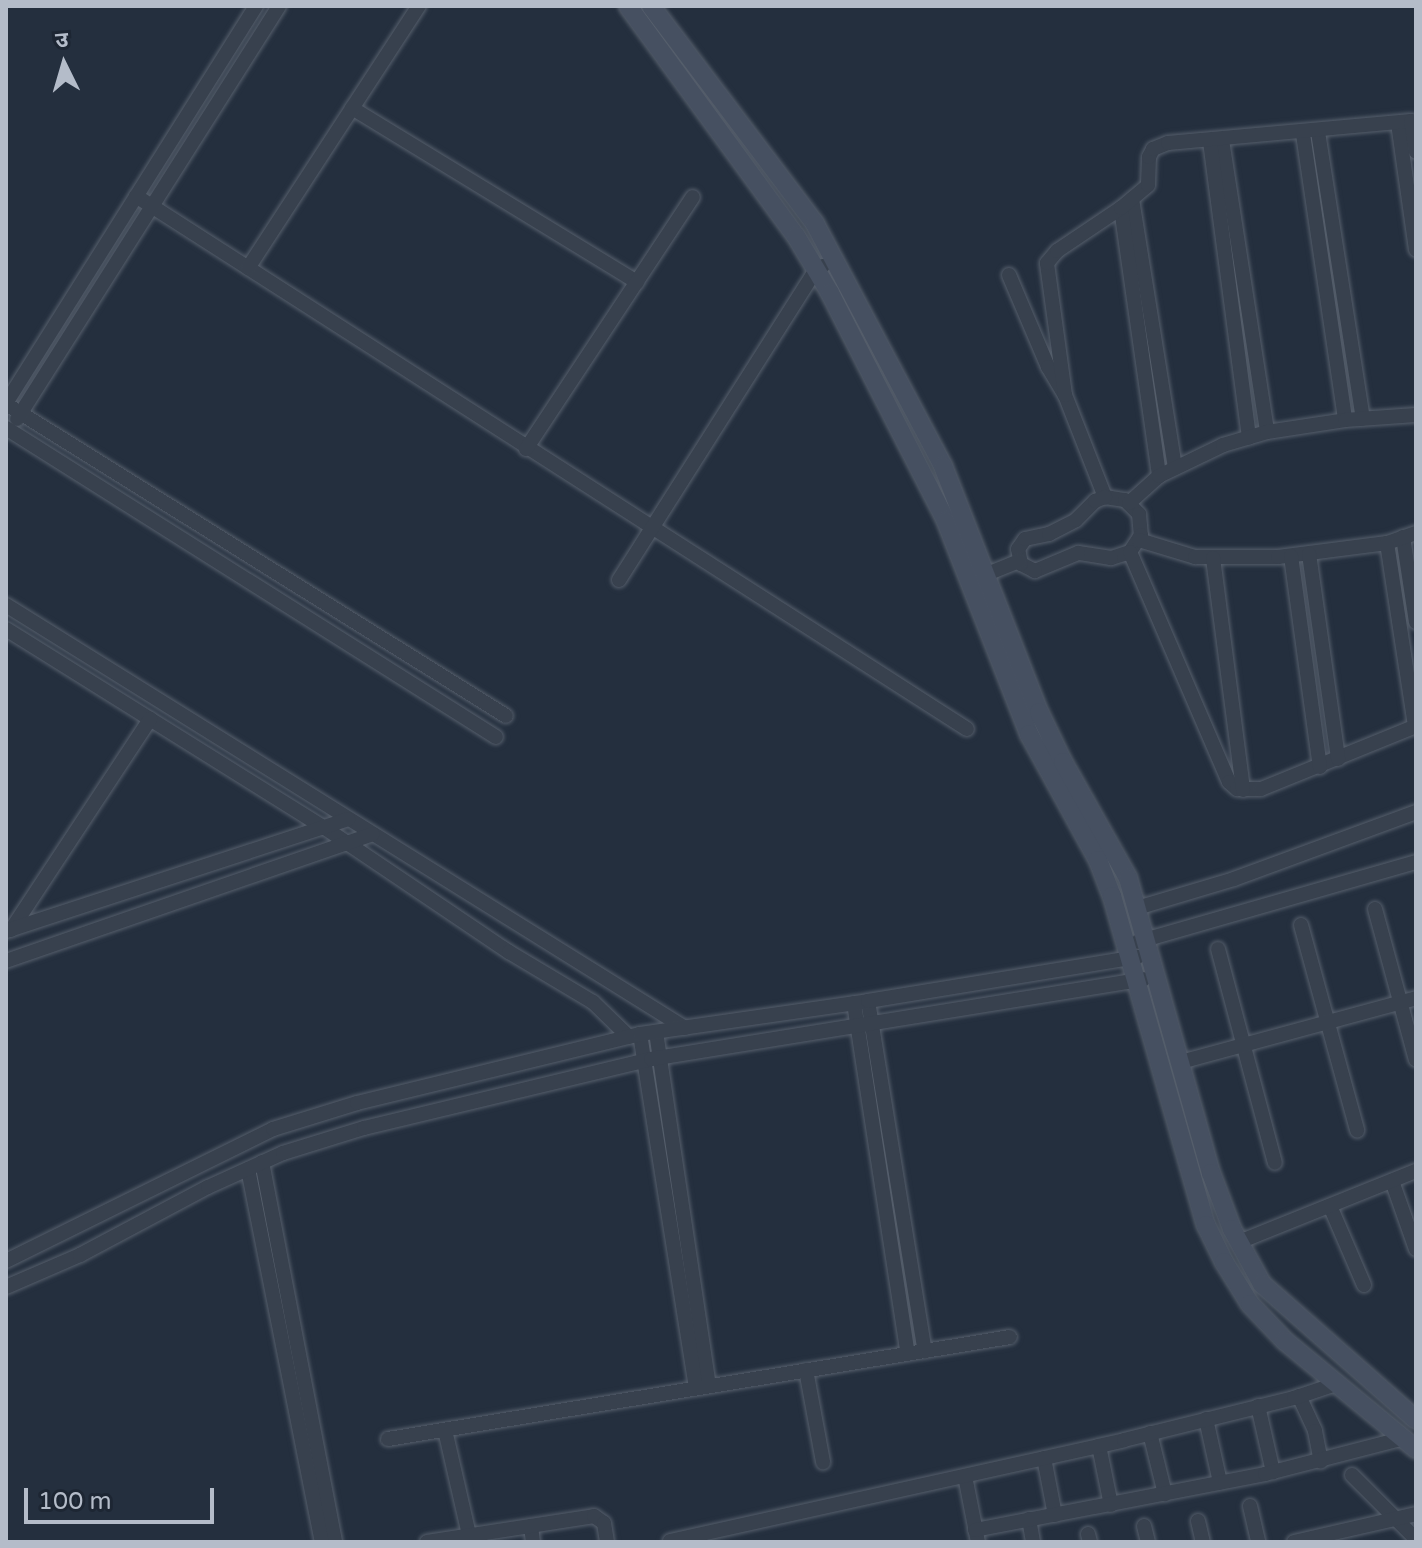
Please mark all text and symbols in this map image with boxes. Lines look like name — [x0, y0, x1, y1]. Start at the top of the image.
north arrow — [24, 24, 104, 104]
text: उ — [54, 27, 69, 54]
scale bar — [28, 1472, 218, 1522]
text: 100 m — [38, 1487, 112, 1516]

